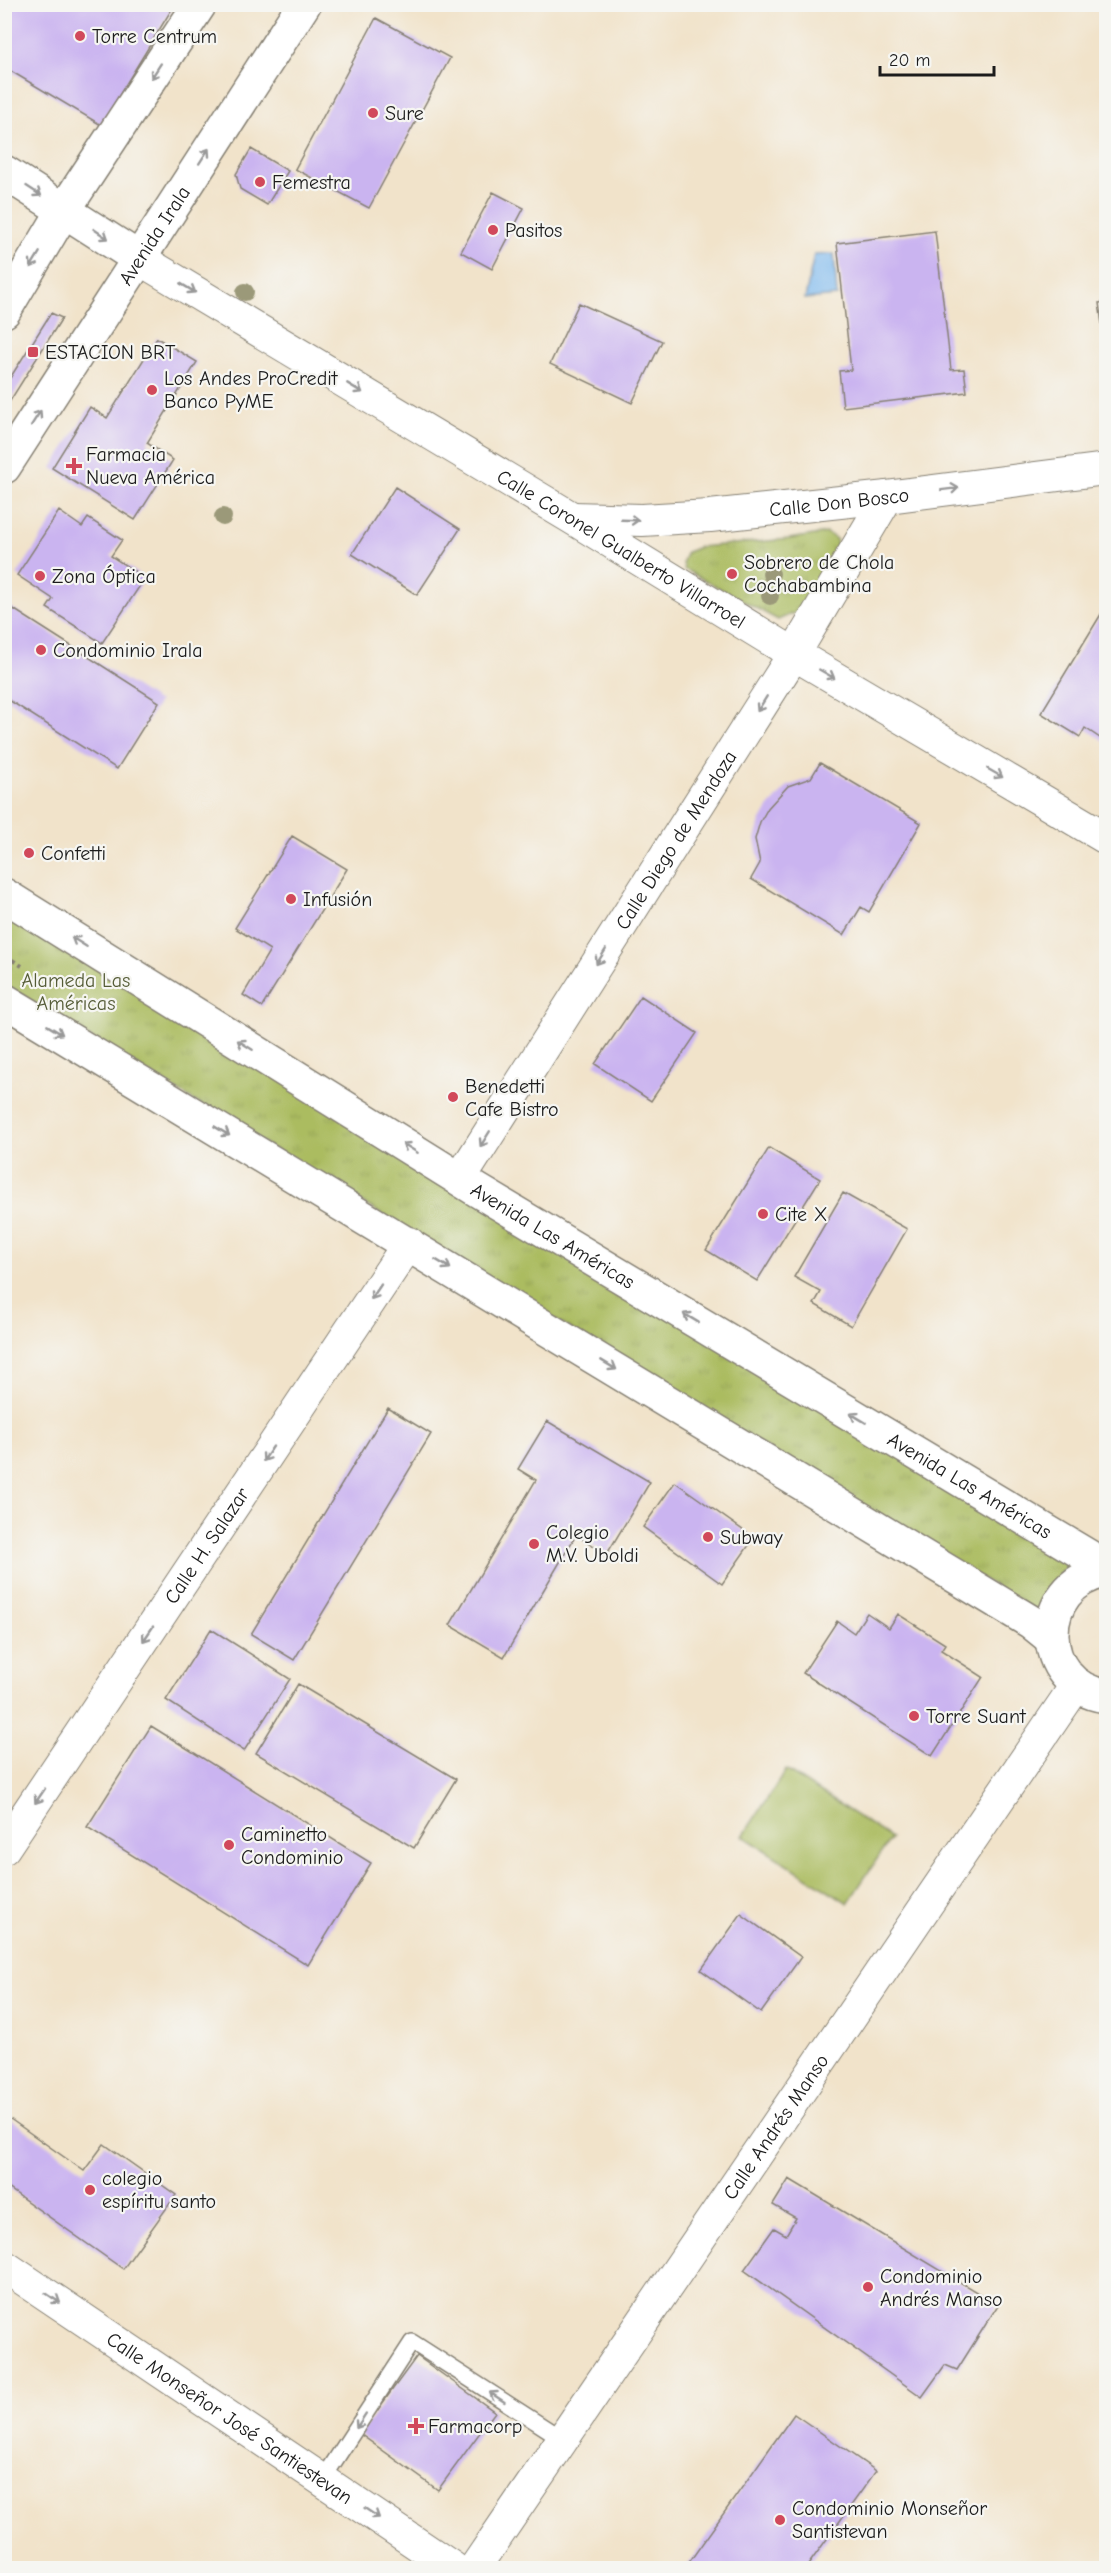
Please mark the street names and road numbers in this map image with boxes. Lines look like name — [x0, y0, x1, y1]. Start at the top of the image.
street label: Avenida Irala — [114, 182, 195, 289]
street label: Calle Coronel Gualberto Villarroel — [493, 465, 750, 633]
street label: Calle Don Bosco — [768, 483, 910, 522]
street label: Calle Diego de Mendoza — [611, 746, 742, 934]
street label: Avenida Las Américas — [467, 1178, 639, 1294]
street label: Avenida Las Américas — [883, 1428, 1056, 1544]
street label: Calle H. Salazar — [160, 1483, 254, 1608]
street label: Calle Andrés Manso — [718, 2050, 834, 2204]
street label: Calle Monseñor José Santiestevan — [102, 2327, 357, 2509]

